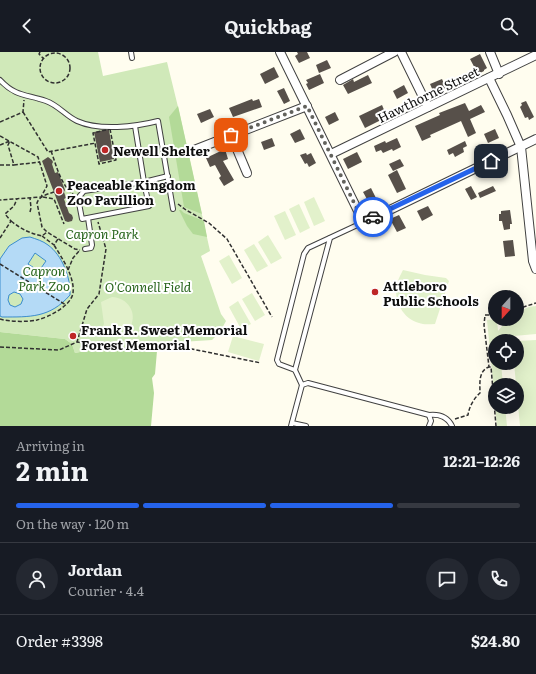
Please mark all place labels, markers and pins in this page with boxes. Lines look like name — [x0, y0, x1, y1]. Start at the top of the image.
pin — [214, 118, 248, 152]
place label: Newell Shelter — [113, 141, 210, 160]
pin — [474, 144, 508, 178]
marker: Newell Shelter — [100, 145, 110, 155]
place label: Peaceable Kingdom Zoo Pavillion — [67, 175, 196, 209]
marker: Peaceable Kingdom Zoo Pavillion — [54, 186, 64, 196]
place label: Attleboro Public Schools — [383, 276, 479, 310]
marker: Attleboro Public Schools — [370, 287, 380, 297]
place label: Frank R. Sweet Memorial Forest Memorial — [81, 320, 248, 354]
marker: Frank R. Sweet Memorial Forest Memorial — [68, 331, 78, 341]

